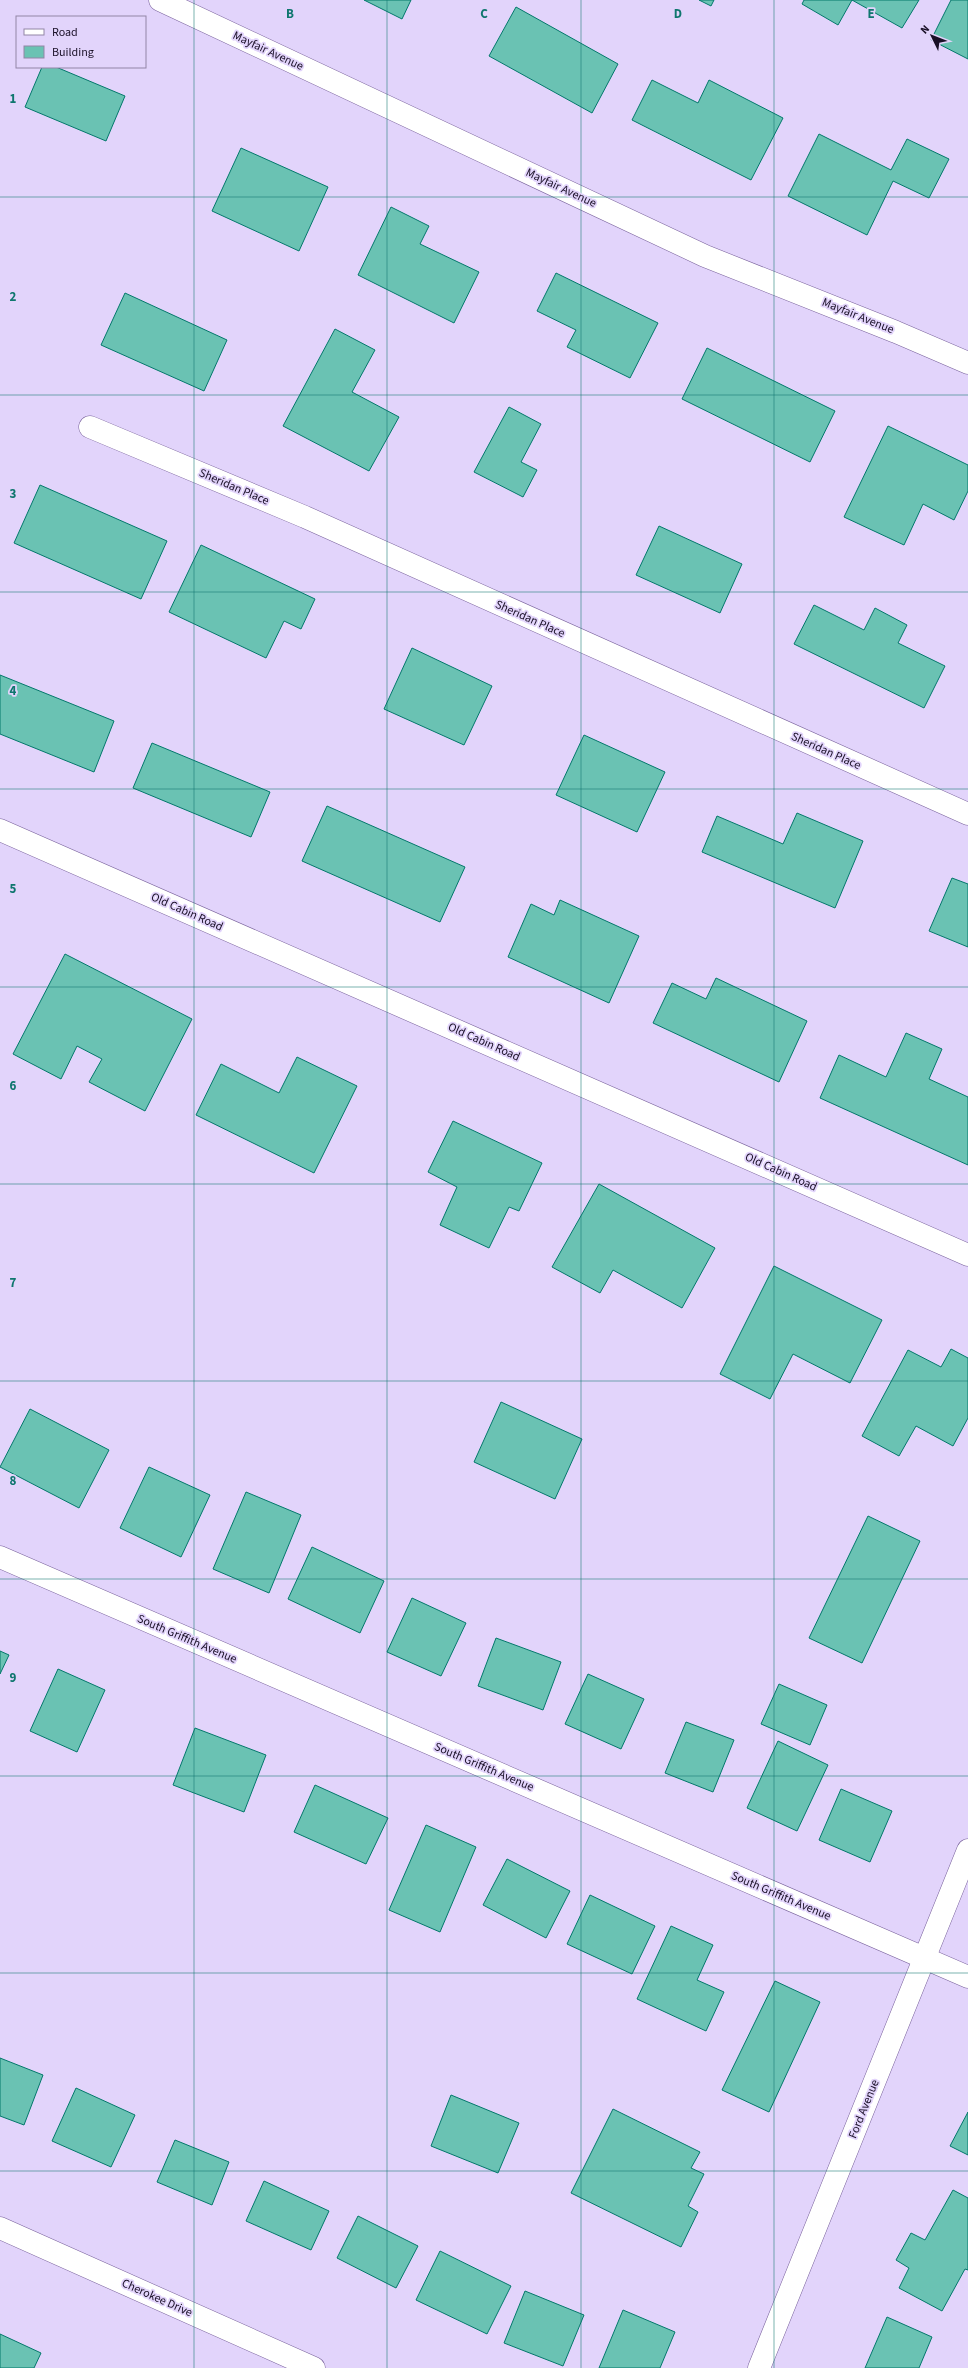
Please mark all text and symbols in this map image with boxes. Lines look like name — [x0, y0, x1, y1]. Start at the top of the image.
text: B — [286, 5, 294, 23]
text: C — [480, 5, 488, 23]
text: D — [674, 5, 682, 23]
text: E — [867, 5, 875, 23]
legend — [16, 16, 146, 68]
north arrow — [912, 16, 952, 56]
text: N — [917, 22, 933, 37]
text: Road — [52, 24, 78, 41]
street label: Mayfair Avenue — [230, 27, 306, 75]
text: Building — [52, 44, 94, 61]
text: 1 — [10, 90, 17, 108]
street label: Mayfair Avenue — [523, 164, 599, 212]
text: 2 — [10, 288, 17, 306]
street label: Mayfair Avenue — [819, 294, 897, 338]
street label: Sheridan Place — [196, 465, 272, 509]
text: 3 — [10, 485, 17, 503]
street label: Sheridan Place — [492, 596, 568, 642]
text: 4 — [10, 682, 17, 700]
street label: Sheridan Place — [788, 728, 864, 774]
text: 5 — [10, 880, 17, 898]
street label: Old Cabin Road — [148, 889, 226, 935]
street label: Old Cabin Road — [445, 1019, 523, 1065]
text: 6 — [10, 1077, 17, 1095]
street label: Old Cabin Road — [742, 1149, 820, 1195]
text: 7 — [10, 1274, 17, 1292]
text: 8 — [10, 1472, 17, 1490]
street label: South Griffith Avenue — [135, 1610, 240, 1668]
text: 9 — [10, 1669, 17, 1687]
street label: South Griffith Avenue — [432, 1738, 537, 1796]
street label: South Griffith Avenue — [729, 1867, 834, 1925]
street label: Ford Avenue — [844, 2077, 884, 2141]
street label: Cherokee Drive — [119, 2275, 195, 2321]

